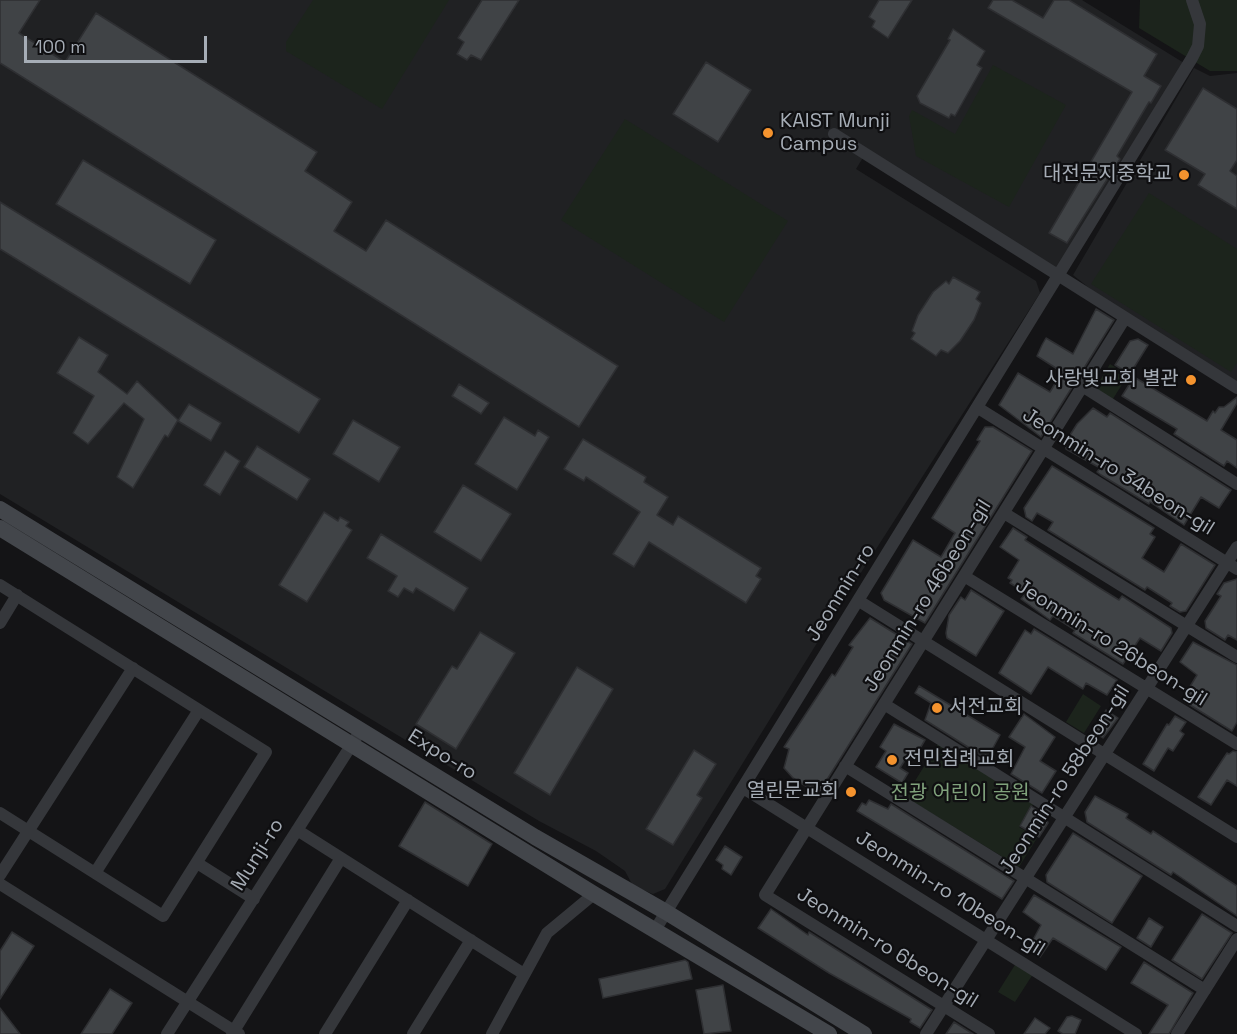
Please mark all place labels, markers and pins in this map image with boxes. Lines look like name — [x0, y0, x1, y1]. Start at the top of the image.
place label: KAIST Munji Campus — [780, 110, 890, 157]
marker: KAIST Munji Campus — [761, 126, 775, 140]
place label: 대전문지중학교 — [1043, 163, 1172, 187]
marker: 대전문지중학교 — [1177, 168, 1191, 182]
place label: 사랑빛교회 별관 — [1045, 368, 1179, 392]
marker: 사랑빛교회 별관 — [1184, 373, 1198, 387]
place label: 서전교회 — [949, 696, 1023, 720]
marker: 서전교회 — [930, 701, 944, 715]
place label: 전민침례교회 — [904, 748, 1014, 772]
marker: 전민침례교회 — [885, 753, 899, 767]
place label: 열린문교회 — [747, 780, 839, 804]
marker: 열린문교회 — [844, 785, 858, 799]

